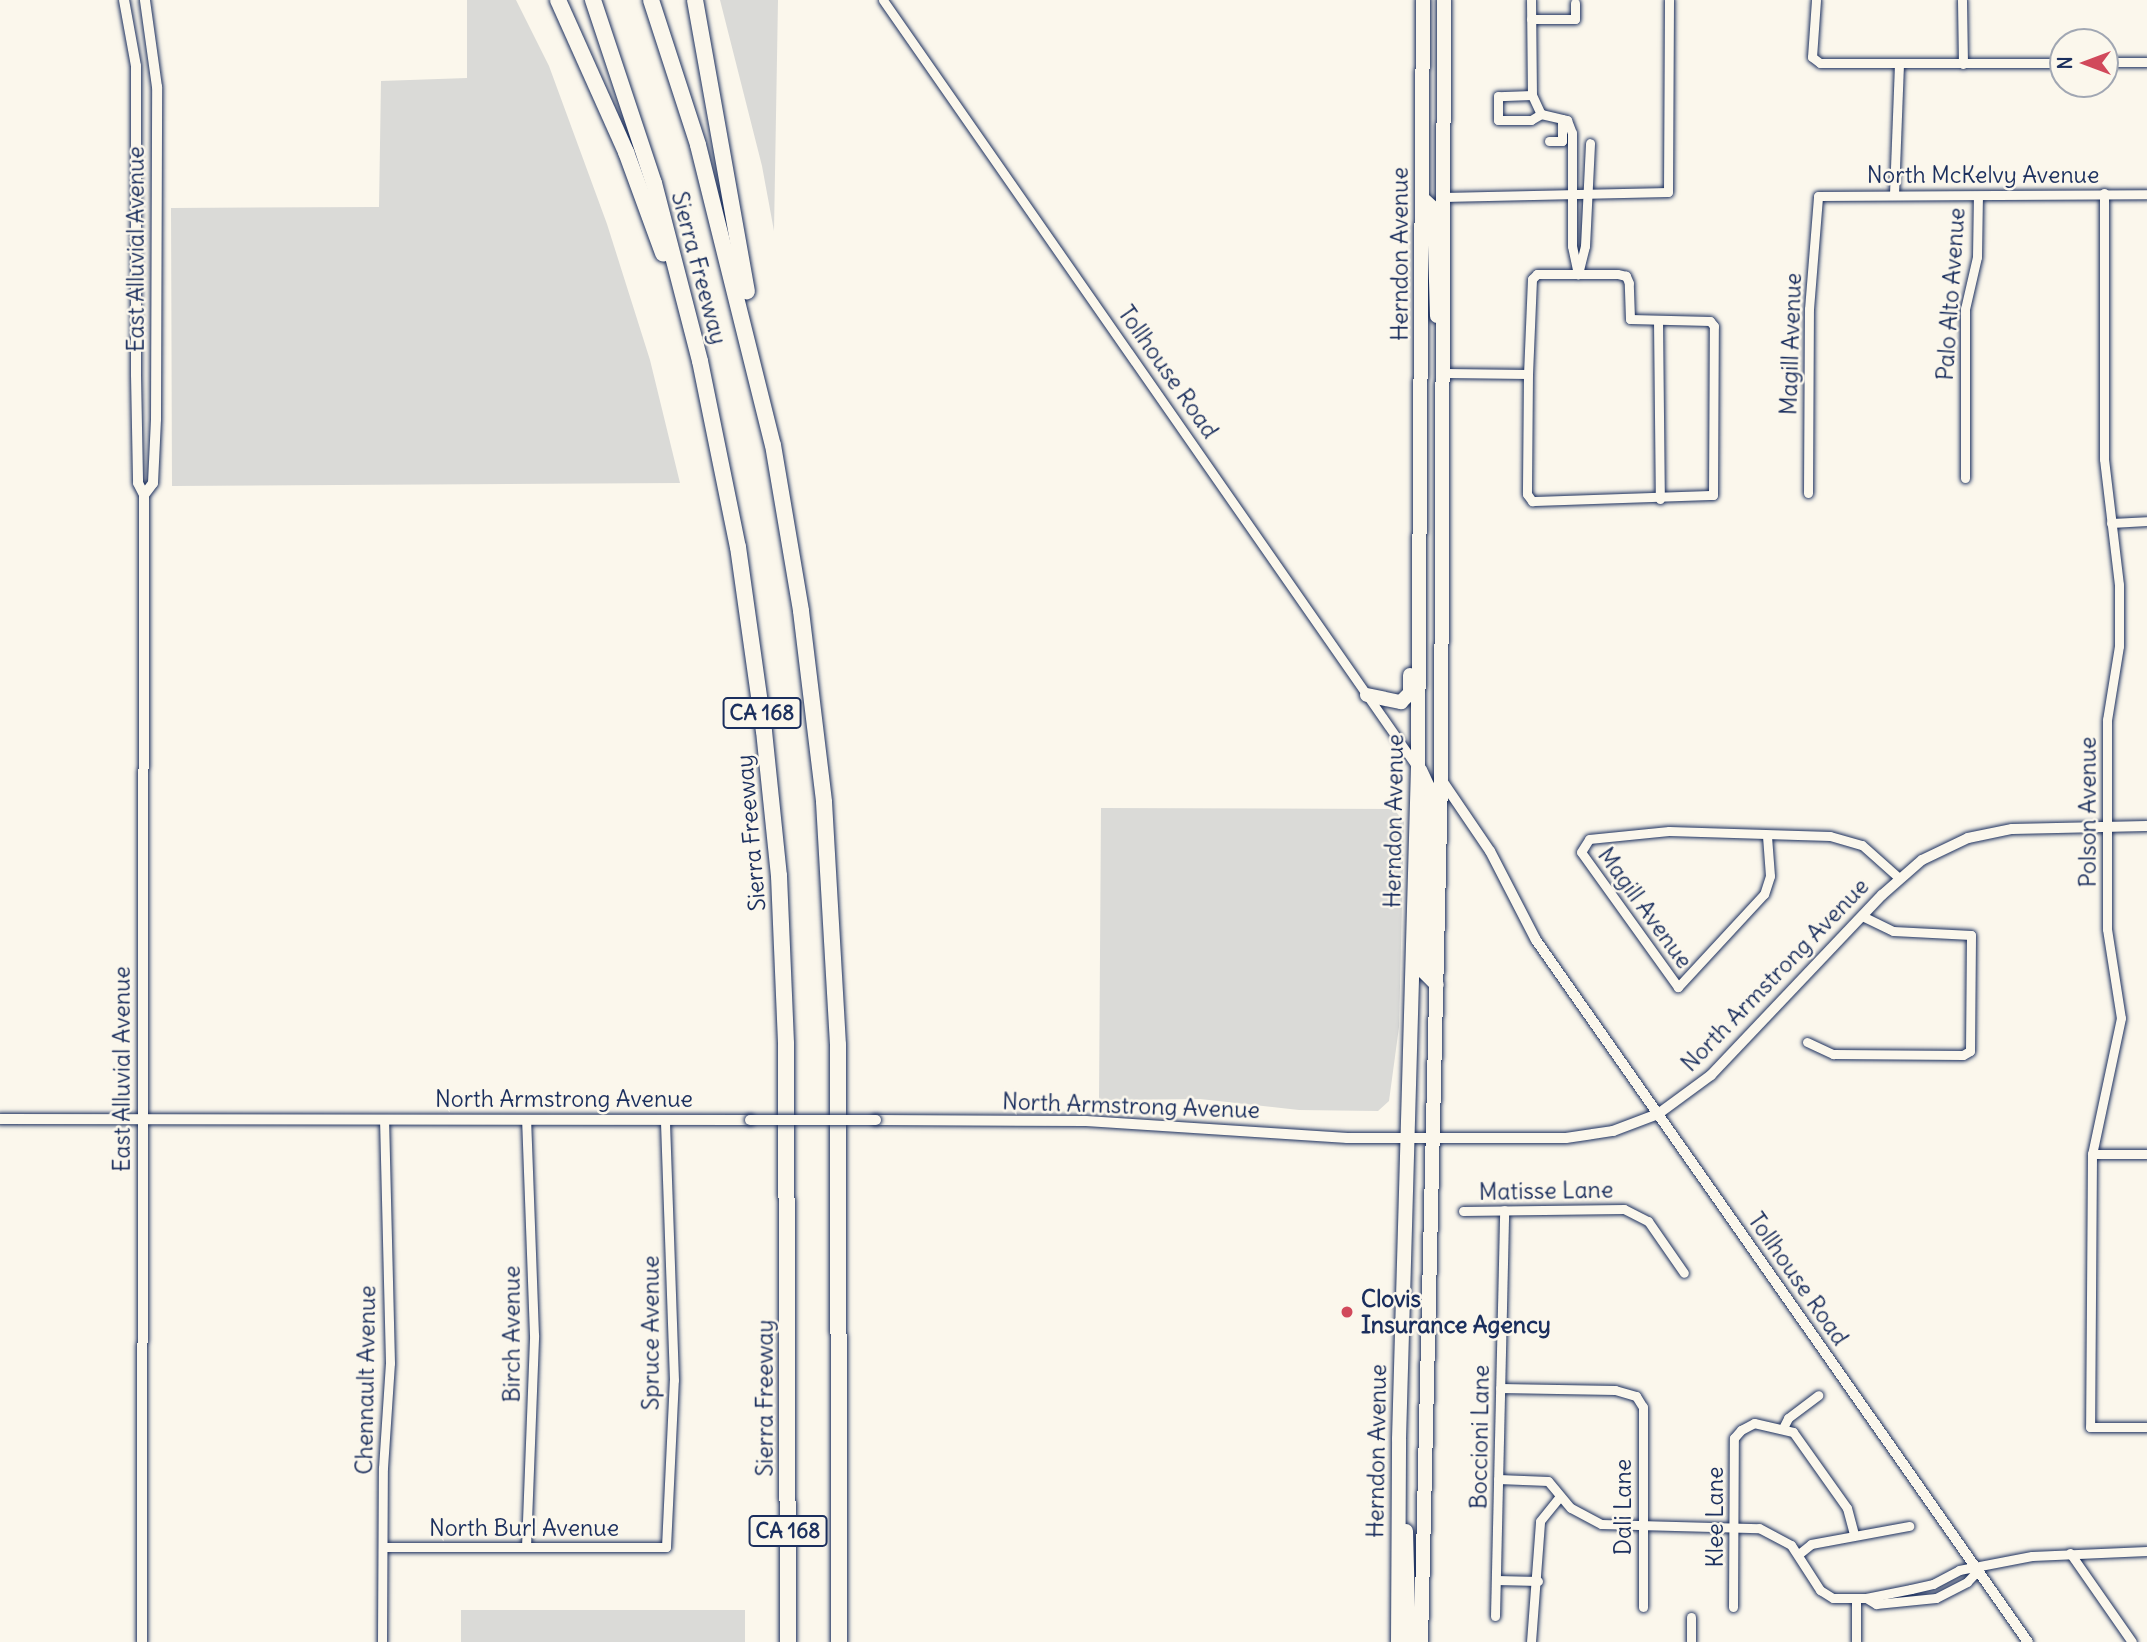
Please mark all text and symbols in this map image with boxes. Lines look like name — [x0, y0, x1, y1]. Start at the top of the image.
north arrow — [2049, 28, 2119, 98]
text: N — [2053, 56, 2077, 70]
street label: East Alluvial Avenue — [122, 146, 150, 352]
street label: North McKelvy Avenue — [1867, 161, 2099, 189]
street label: Herndon Avenue — [1386, 167, 1414, 341]
street label: Sierra Freeway — [665, 189, 733, 347]
street label: Palo Alto Avenue — [1931, 207, 1971, 381]
street label: Magill Avenue — [1775, 272, 1807, 416]
street label: Tollhouse Road — [1112, 300, 1224, 444]
road number: CA 168 — [722, 696, 802, 730]
street label: Herndon Avenue — [1379, 734, 1409, 908]
street label: Polson Avenue — [2074, 737, 2102, 887]
street label: Sierra Freeway — [730, 754, 772, 912]
street label: Magill Avenue — [1592, 842, 1698, 974]
street label: North Armstrong Avenue — [1676, 873, 1874, 1077]
street label: East Alluvial Avenue — [108, 966, 136, 1172]
street label: North Armstrong Avenue — [435, 1085, 693, 1113]
street label: North Armstrong Avenue — [1002, 1088, 1260, 1124]
street label: Matisse Lane — [1479, 1176, 1613, 1206]
street label: Tollhouse Road — [1742, 1207, 1854, 1351]
street label: Spruce Avenue — [637, 1256, 665, 1410]
street label: Birch Avenue — [498, 1266, 526, 1402]
street label: Chennault Avenue — [351, 1285, 381, 1475]
place label: Clovis Insurance Agency — [1361, 1285, 1551, 1339]
marker: Clovis Insurance Agency — [1339, 1304, 1355, 1320]
street label: Sierra Freeway — [751, 1319, 779, 1477]
street label: Herndon Avenue — [1362, 1364, 1392, 1538]
street label: Boccioni Lane — [1465, 1365, 1495, 1509]
street label: Dali Lane — [1609, 1459, 1637, 1555]
street label: Klee Lane — [1701, 1467, 1729, 1567]
street label: North Burl Avenue — [429, 1514, 619, 1542]
road number: CA 168 — [748, 1514, 828, 1548]

